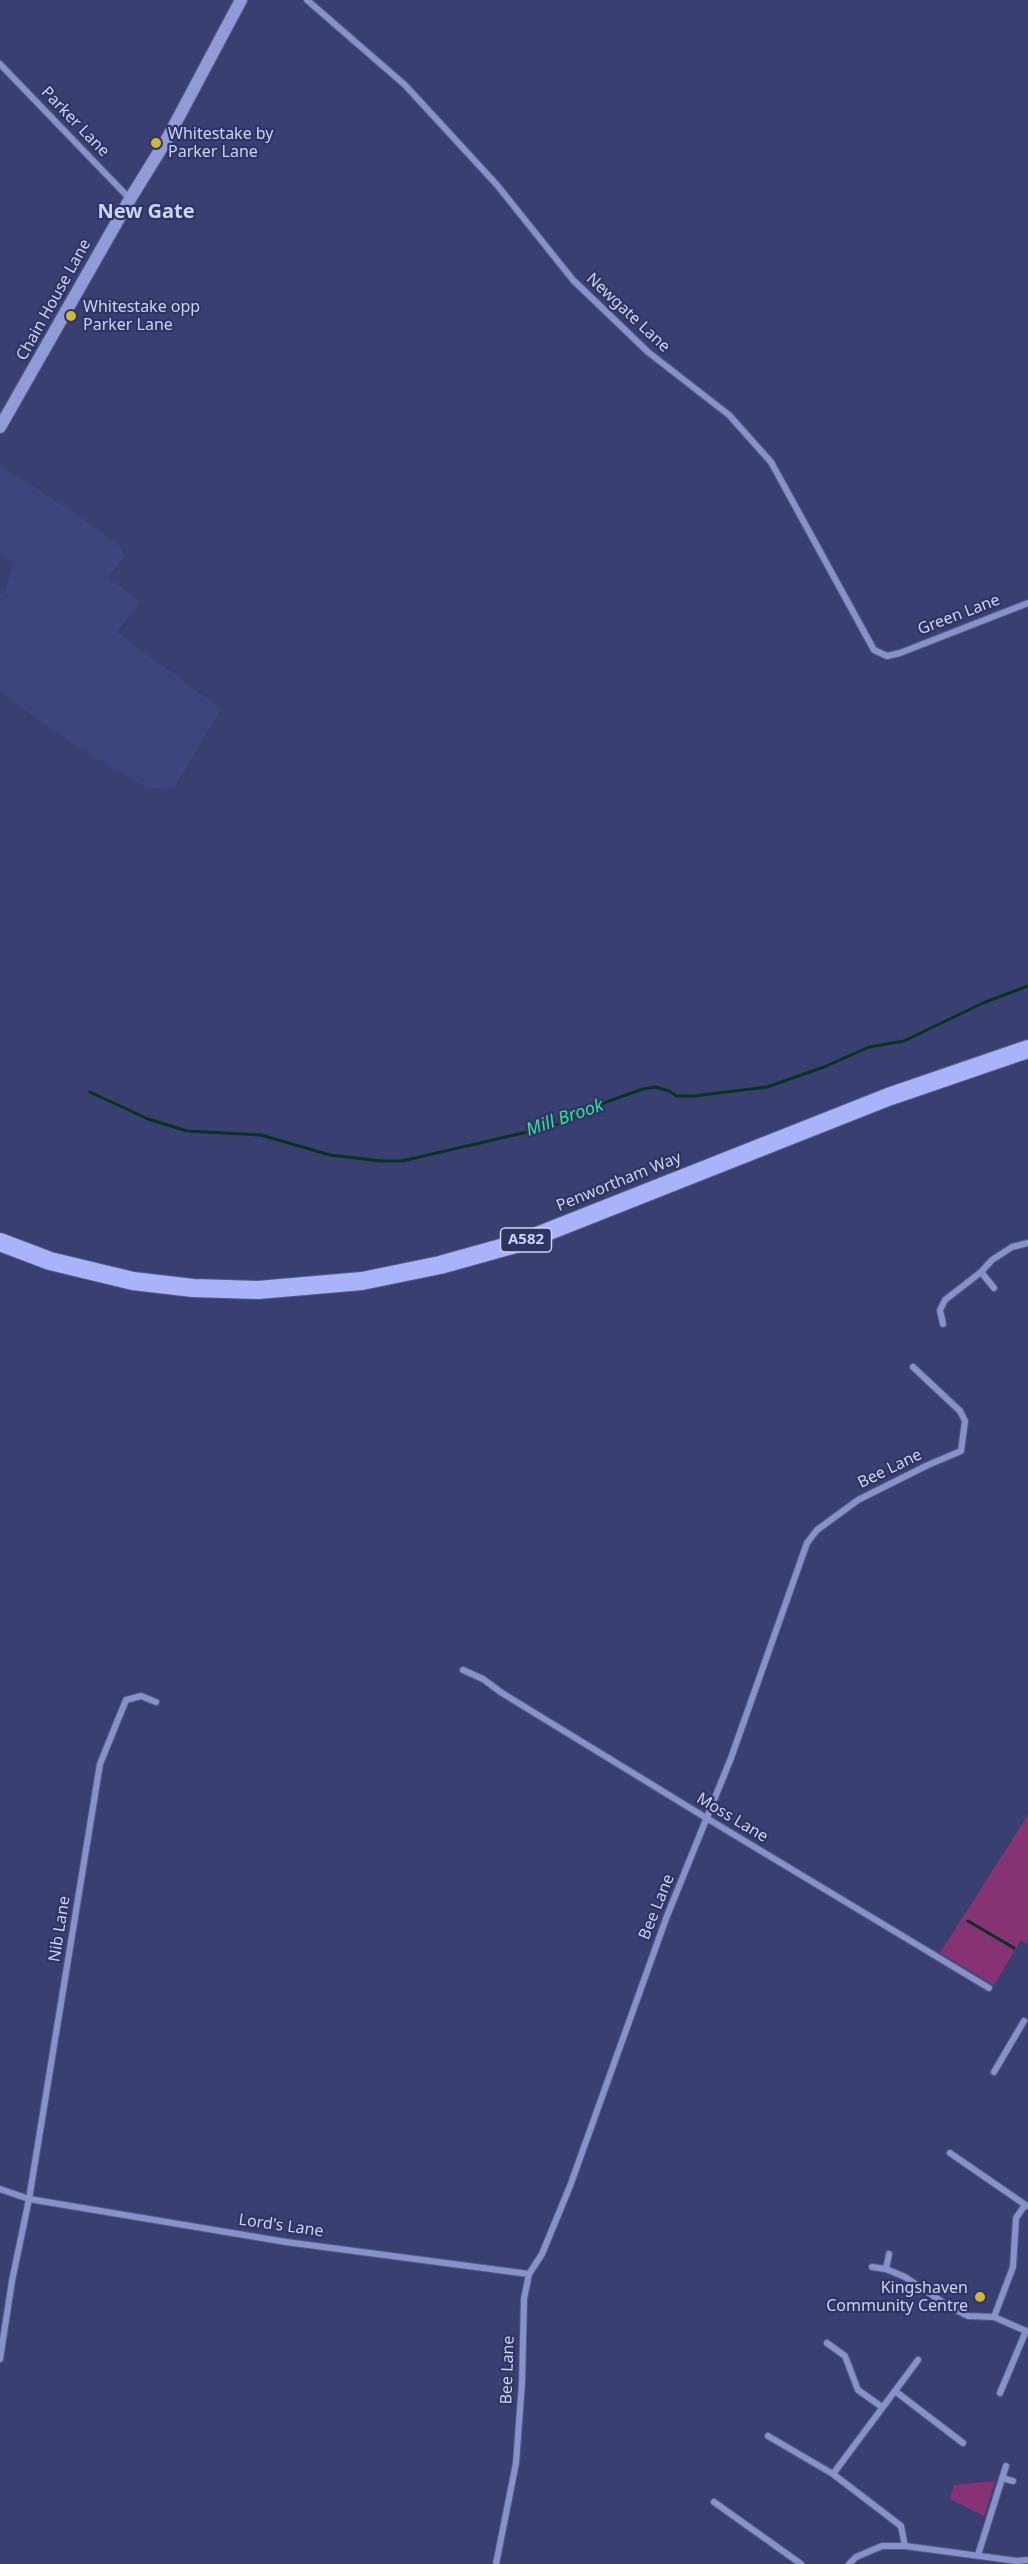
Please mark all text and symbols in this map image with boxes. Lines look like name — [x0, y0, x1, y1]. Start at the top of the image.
street label: Parker Lane — [37, 83, 113, 161]
place label: Whitestake by Parker Lane — [168, 124, 274, 162]
marker: Whitestake by Parker Lane — [149, 136, 163, 150]
district label: New Gate — [97, 200, 195, 224]
street label: Chain House Lane — [13, 236, 95, 364]
street label: Newgate Lane — [582, 269, 674, 357]
place label: Whitestake opp Parker Lane — [83, 297, 200, 335]
marker: Whitestake opp Parker Lane — [64, 309, 78, 323]
street label: Green Lane — [915, 591, 1003, 639]
water label: Mill Brook — [523, 1095, 607, 1141]
street label: Penwortham Way — [554, 1148, 684, 1216]
road number: A582 — [500, 1228, 552, 1252]
street label: Bee Lane — [855, 1445, 925, 1493]
street label: Moss Lane — [693, 1789, 771, 1847]
street label: Bee Lane — [635, 1871, 679, 1943]
street label: Nib Lane — [45, 1895, 75, 1963]
street label: Lord's Lane — [237, 2211, 325, 2241]
place label: Kingshaven Community Centre — [826, 2278, 968, 2316]
marker: Kingshaven Community Centre — [973, 2290, 987, 2304]
street label: Bee Lane — [497, 2335, 519, 2405]

